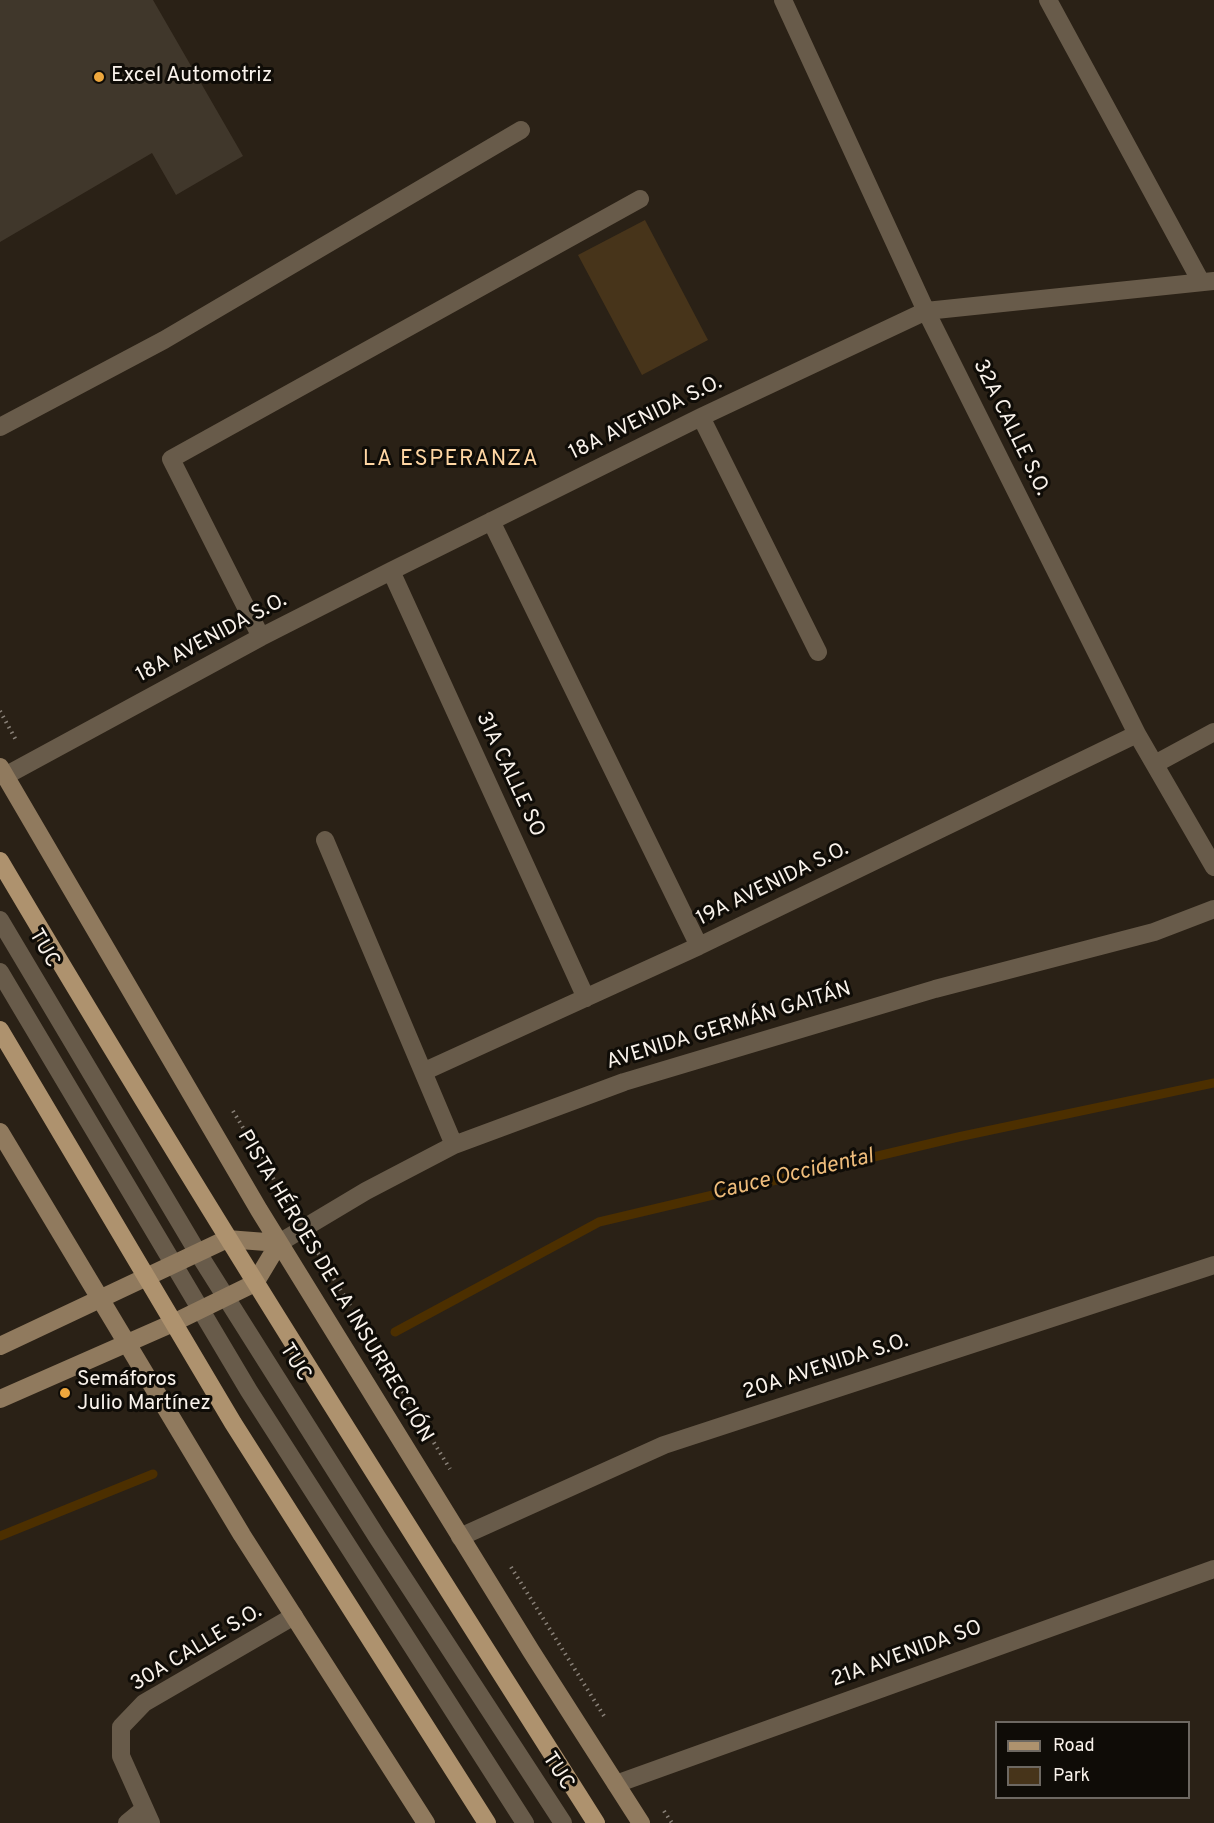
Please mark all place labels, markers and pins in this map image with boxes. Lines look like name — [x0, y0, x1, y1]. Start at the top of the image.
place label: Excel Automotriz — [111, 64, 272, 90]
marker: Excel Automotriz — [92, 70, 106, 84]
place label: Semáforos Julio Martínez — [77, 1368, 211, 1418]
marker: Semáforos Julio Martínez — [58, 1386, 72, 1400]

